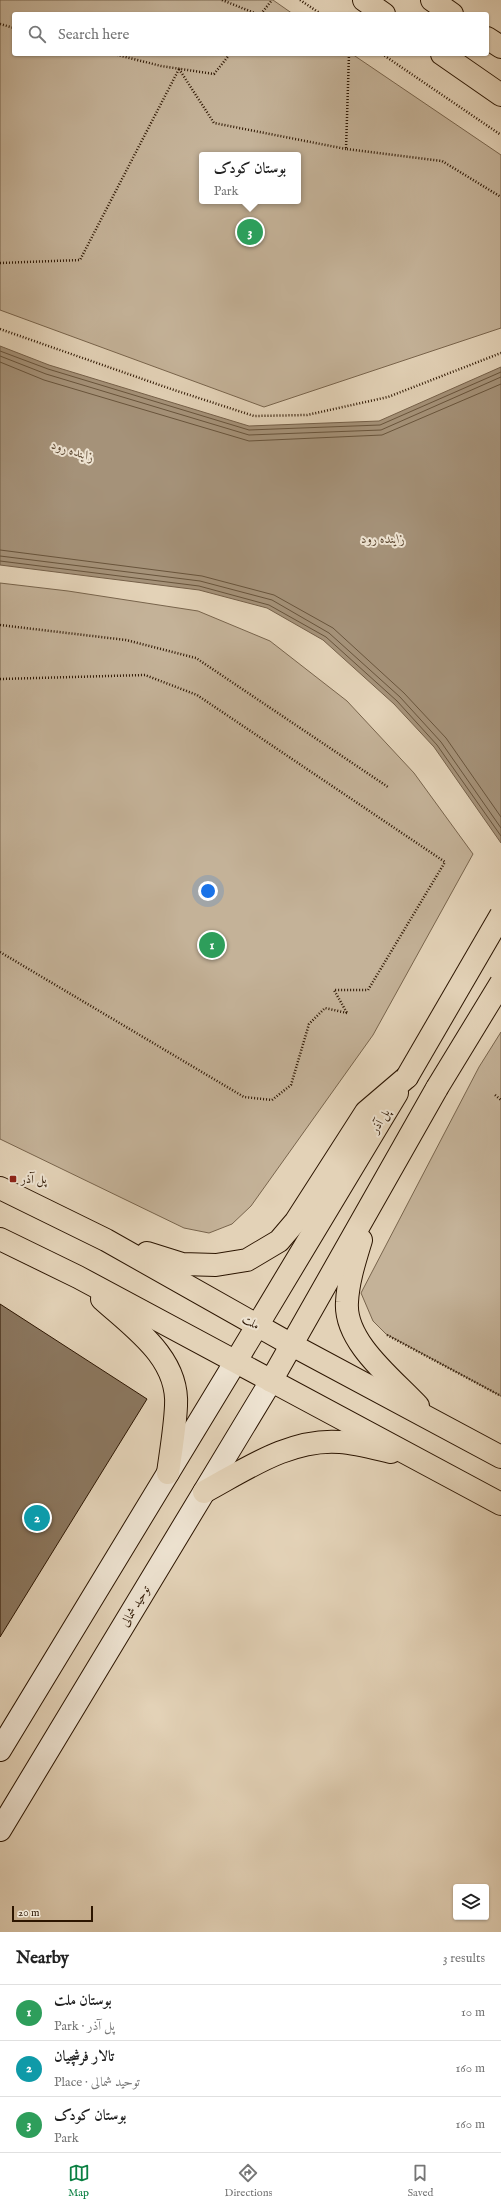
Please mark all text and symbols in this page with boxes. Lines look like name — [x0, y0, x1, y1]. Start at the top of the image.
search box — [12, 12, 489, 56]
icon: search — [26, 23, 48, 45]
text: Search here — [58, 25, 129, 44]
popup — [199, 152, 301, 204]
text: بوستان کودک — [214, 159, 286, 178]
text: Park — [214, 183, 239, 200]
pin: 3 — [237, 217, 263, 247]
water label: زاینده رود — [49, 437, 96, 466]
water label: زاینده رود — [361, 531, 405, 548]
your location — [198, 881, 218, 901]
pin: 1 — [199, 930, 225, 960]
street label: پل آذر — [366, 1105, 395, 1137]
place label: پل آذر — [20, 1171, 47, 1188]
marker: پل آذر — [8, 1174, 18, 1184]
street label: ملت — [239, 1312, 262, 1333]
pin: 2 — [24, 1503, 50, 1533]
street label: توحید شمالی — [117, 1582, 154, 1630]
map controls — [453, 1884, 489, 1920]
button: layers — [453, 1884, 489, 1920]
scale bar — [12, 1904, 93, 1923]
text: 20 m — [18, 1906, 39, 1920]
text: Nearby — [16, 1948, 69, 1969]
text: 3 results — [443, 1950, 485, 1967]
text: بوستان ملت — [54, 1991, 112, 2010]
text: 1 — [27, 2004, 31, 2021]
text: 10 m — [461, 2004, 485, 2021]
text: Park · پل آذر — [54, 2018, 115, 2035]
text: تالار فرشچیان — [54, 2047, 114, 2066]
text: 2 — [26, 2060, 32, 2077]
text: 160 m — [455, 2060, 485, 2077]
text: Place · توحید شمالی — [54, 2074, 140, 2091]
text: بوستان کودک — [54, 2106, 126, 2125]
text: 3 — [27, 2116, 31, 2133]
text: 160 m — [455, 2116, 485, 2133]
text: Park — [54, 2130, 79, 2147]
tab: Map — [68, 2162, 90, 2200]
tab: Directions — [225, 2162, 272, 2200]
tab: Saved — [407, 2162, 433, 2200]

